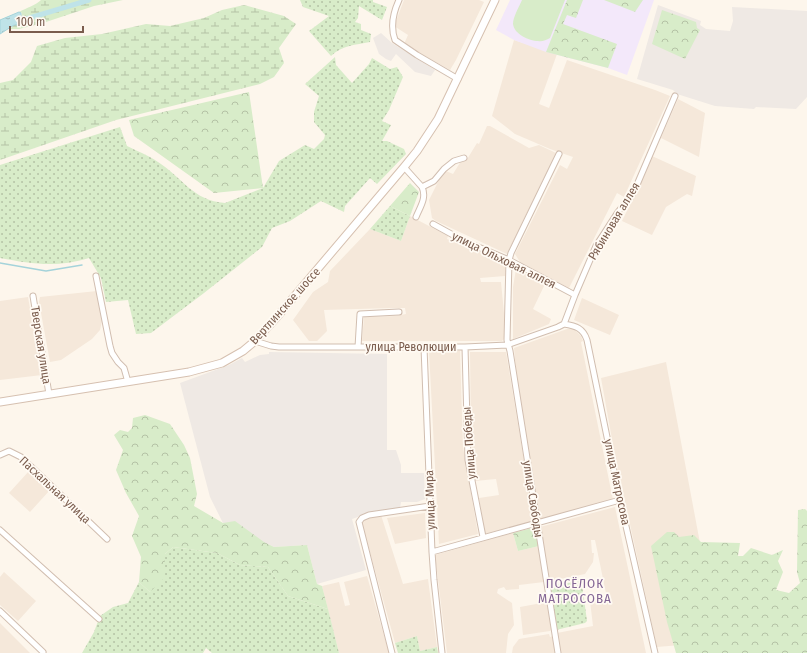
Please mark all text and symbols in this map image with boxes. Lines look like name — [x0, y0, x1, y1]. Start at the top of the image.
scale bar — [10, 8, 83, 34]
text: 100 m — [16, 15, 45, 29]
street label: Рябиновая аллея — [585, 180, 643, 262]
street label: улица Ольховая аллея — [450, 229, 558, 291]
street label: Вертлинское шоссе — [247, 265, 323, 347]
street label: Тверская улица — [28, 305, 54, 385]
street label: улица Революции — [366, 340, 456, 354]
street label: улица Победы — [459, 406, 479, 480]
street label: улица Матросова — [601, 438, 633, 526]
street label: Пасхальная улица — [17, 453, 94, 527]
street label: улица Свободы — [520, 460, 546, 538]
street label: улица Мира — [422, 470, 438, 530]
district label: ПОСЁЛОК МАТРОСОВА — [538, 576, 612, 606]

